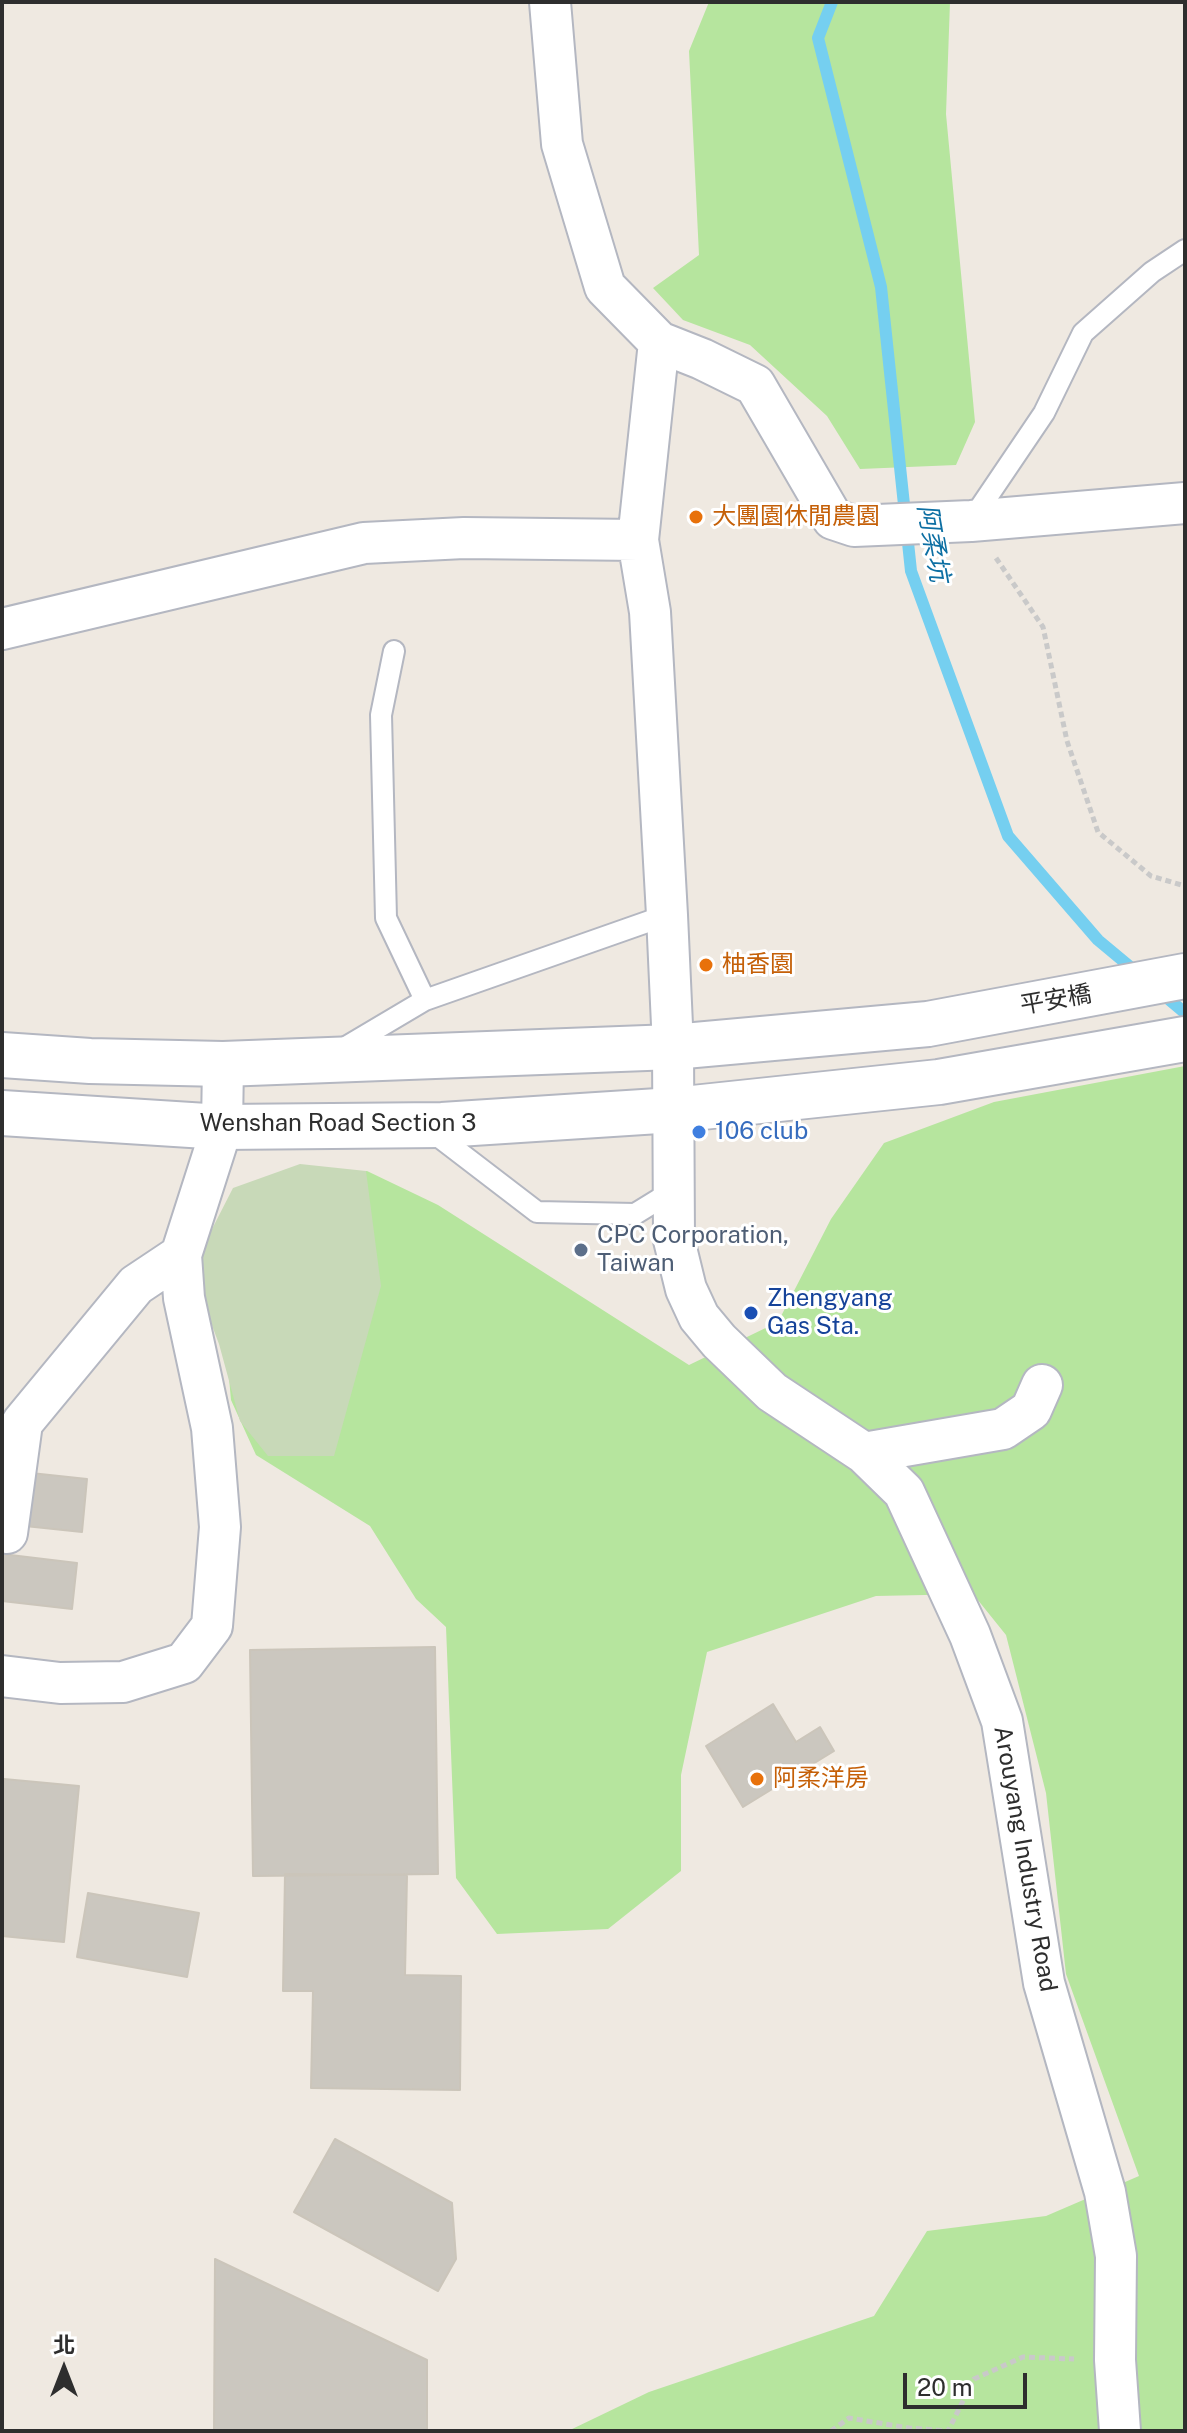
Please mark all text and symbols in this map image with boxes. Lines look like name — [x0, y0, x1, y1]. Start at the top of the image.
water label: 阿柔坑 — [911, 502, 955, 584]
place label: 大團園休閒農園 — [712, 503, 880, 531]
marker: 大團園休閒農園 — [687, 508, 705, 526]
place label: 柚香園 — [722, 951, 794, 979]
marker: 柚香園 — [697, 956, 715, 974]
street label: 平安橋 — [1018, 980, 1094, 1020]
street label: Wenshan Road Section 3 — [200, 1110, 476, 1138]
place label: 106 club — [715, 1118, 808, 1146]
marker: 106 club — [690, 1123, 708, 1141]
place label: CPC Corporation, Taiwan — [597, 1222, 789, 1278]
marker: CPC Corporation, Taiwan — [572, 1241, 590, 1259]
place label: Zhengyang Gas Sta. — [767, 1285, 893, 1341]
marker: Zhengyang Gas Sta. — [742, 1304, 760, 1322]
street label: Arouyang Industry Road — [987, 1724, 1063, 1994]
place label: 阿柔洋房 — [773, 1765, 869, 1793]
marker: 阿柔洋房 — [748, 1770, 766, 1788]
north arrow — [24, 2329, 104, 2409]
text: 北 — [53, 2332, 75, 2358]
scale bar — [907, 2357, 1031, 2407]
text: 20 m — [917, 2373, 973, 2401]

